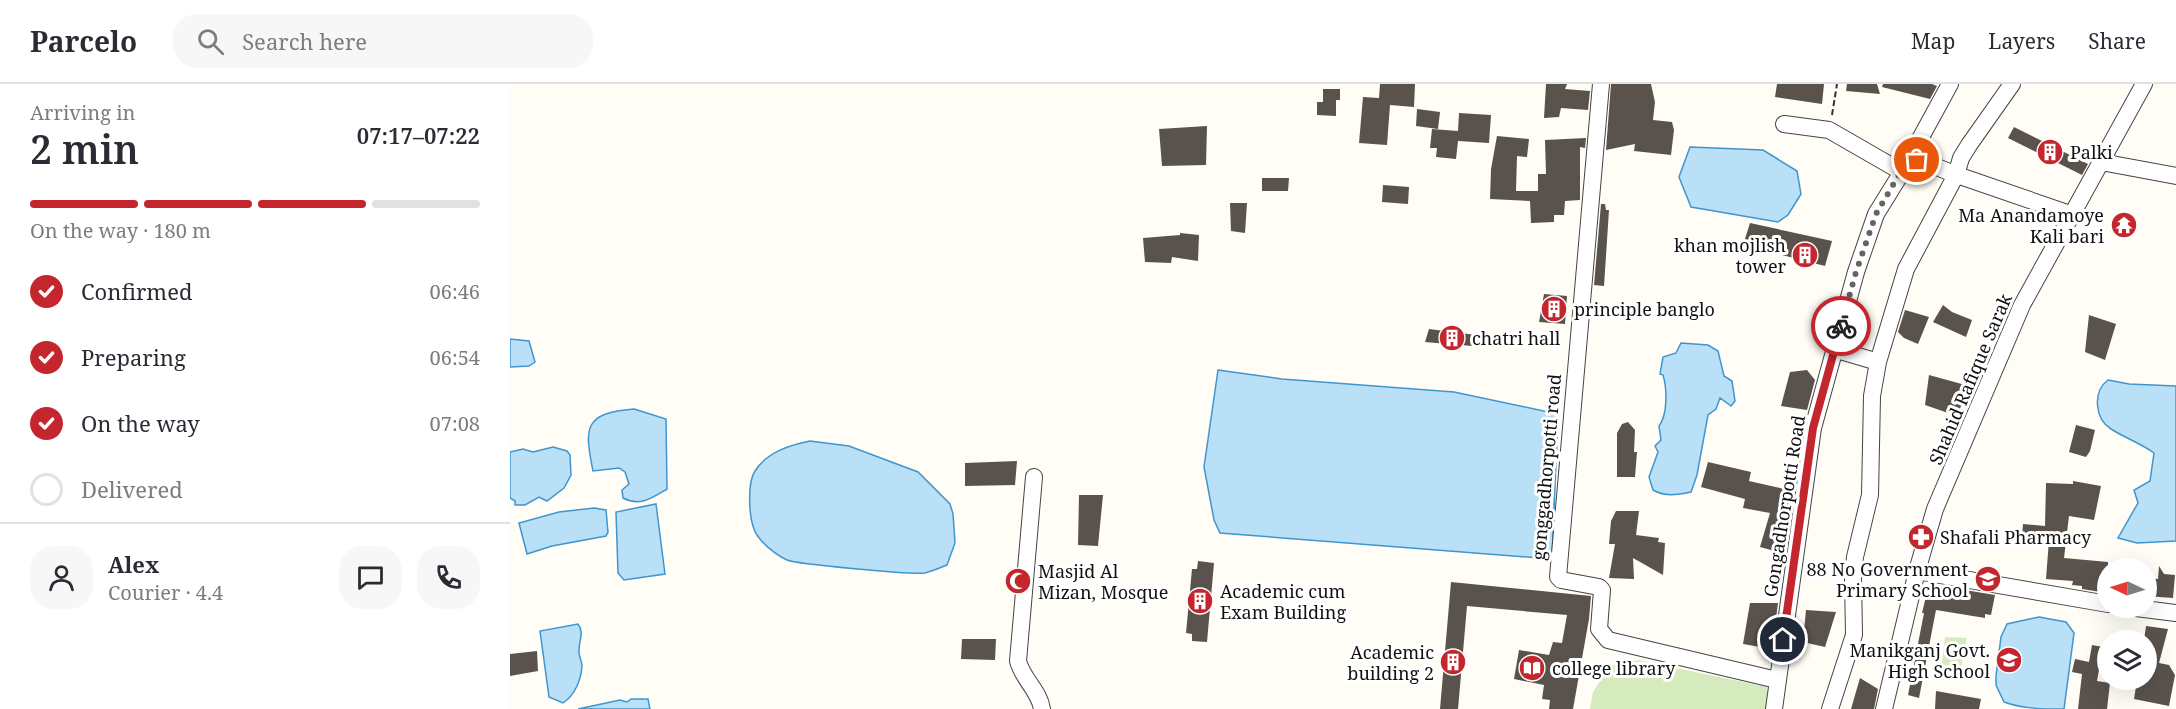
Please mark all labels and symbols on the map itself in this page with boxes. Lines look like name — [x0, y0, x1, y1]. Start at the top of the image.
pin — [1891, 134, 1942, 185]
building icon: Palki — [2035, 137, 2065, 167]
place label: Palki — [2070, 140, 2113, 164]
place label: Ma Anandamoye Kali bari — [1958, 203, 2104, 248]
temple icon: Ma Anandamoye Kali bari — [2109, 210, 2139, 240]
place label: khan mojlish tower — [1674, 233, 1787, 278]
building icon: khan mojlish tower — [1790, 240, 1820, 270]
street label: Shahid Rafique Sarak — [1923, 289, 2017, 468]
building icon: principle banglo — [1539, 294, 1569, 324]
courier — [1811, 296, 1871, 356]
place label: principle banglo — [1574, 297, 1715, 321]
building icon: chatri hall — [1437, 323, 1467, 353]
place label: chatri hall — [1472, 326, 1561, 350]
street label: gonggadhorpotti road — [1526, 373, 1566, 561]
street label: Gongadhorpotti Road — [1758, 413, 1810, 599]
pharmacy icon: Shafali Pharmacy — [1906, 522, 1936, 552]
place label: Shafali Pharmacy — [1940, 525, 2092, 549]
place label: 88 No Government Primary School — [1806, 557, 1968, 602]
north arrow — [2097, 558, 2157, 618]
place label: Masjid Al Mizan, Mosque — [1038, 559, 1168, 604]
school or university icon: 88 No Government Primary School — [1973, 564, 2003, 594]
mosque icon: Masjid Al Mizan, Mosque — [1003, 566, 1033, 596]
place label: Academic cum Exam Building — [1220, 579, 1346, 624]
building icon: Academic cum Exam Building — [1185, 586, 1215, 616]
pin — [1757, 614, 1808, 665]
place label: Manikganj Govt. High School — [1849, 638, 1990, 683]
place label: Academic building 2 — [1347, 640, 1434, 685]
school or university icon: Manikganj Govt. High School — [1994, 645, 2024, 675]
building icon: Academic building 2 — [1438, 647, 1468, 677]
library icon: college library — [1517, 653, 1547, 683]
place label: college library — [1552, 656, 1676, 680]

